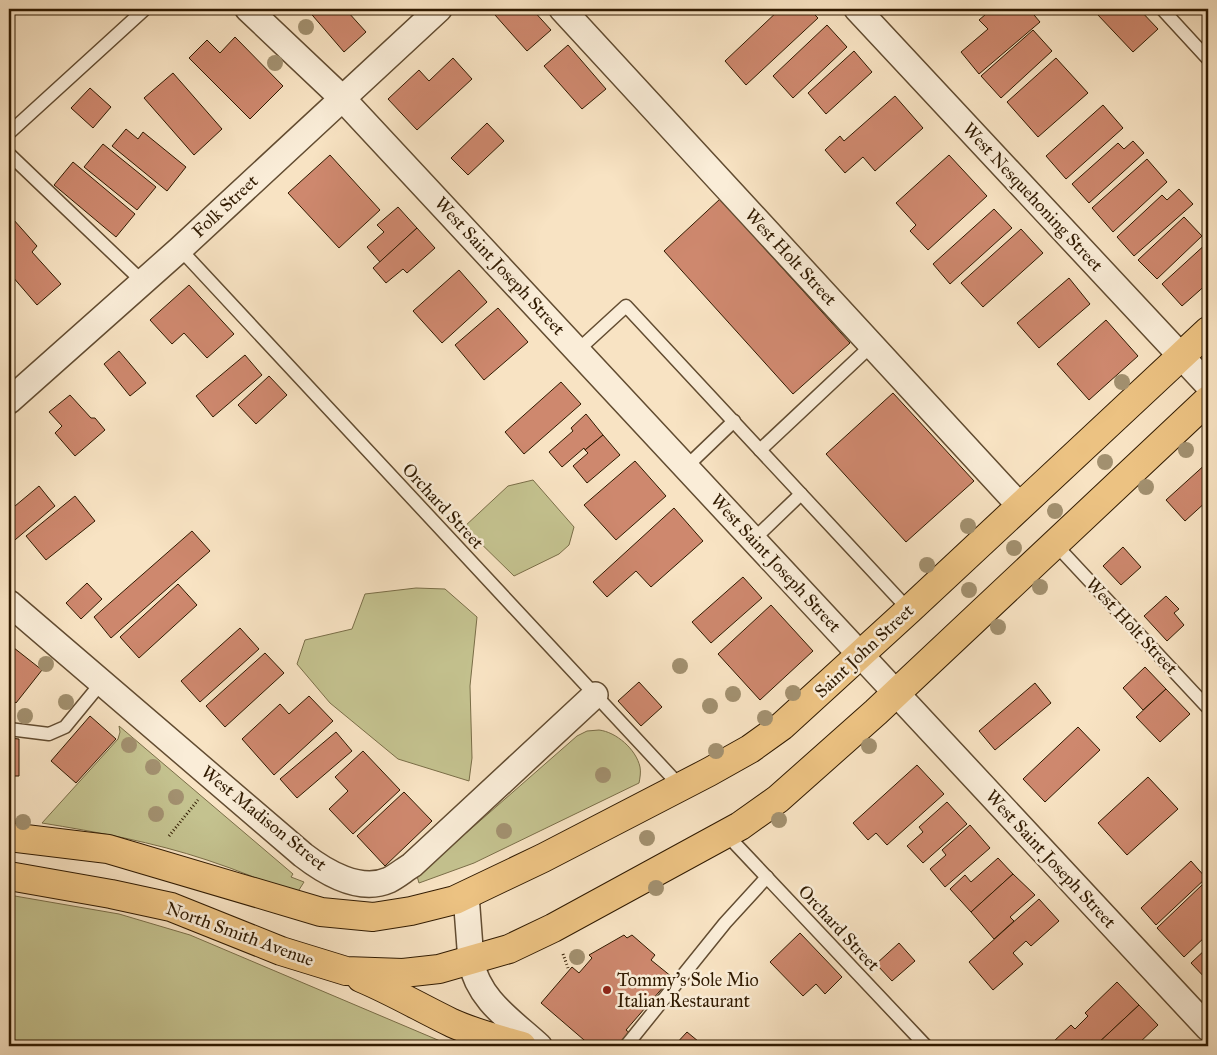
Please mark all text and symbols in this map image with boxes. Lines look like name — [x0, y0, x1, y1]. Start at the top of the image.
street label: West Nesquehoning Street — [957, 118, 1108, 277]
street label: Folk Street — [187, 169, 263, 242]
street label: West Saint Joseph Street — [429, 192, 570, 341]
street label: West Holt Street — [740, 204, 842, 311]
street label: Orchard Street — [397, 458, 489, 554]
street label: West Saint Joseph Street — [705, 489, 846, 638]
street label: West Holt Street — [1081, 573, 1183, 680]
street label: Saint John Street — [810, 599, 919, 703]
street label: West Madison Street — [197, 761, 332, 876]
street label: West Saint Joseph Street — [980, 785, 1121, 934]
street label: Orchard Street — [793, 880, 885, 976]
street label: North Smith Avenue — [163, 897, 317, 971]
place label: Tommy's Sole Mio Italian Restaurant — [617, 969, 759, 1012]
marker: Tommy's Sole Mio Italian Restaurant — [601, 984, 613, 996]

